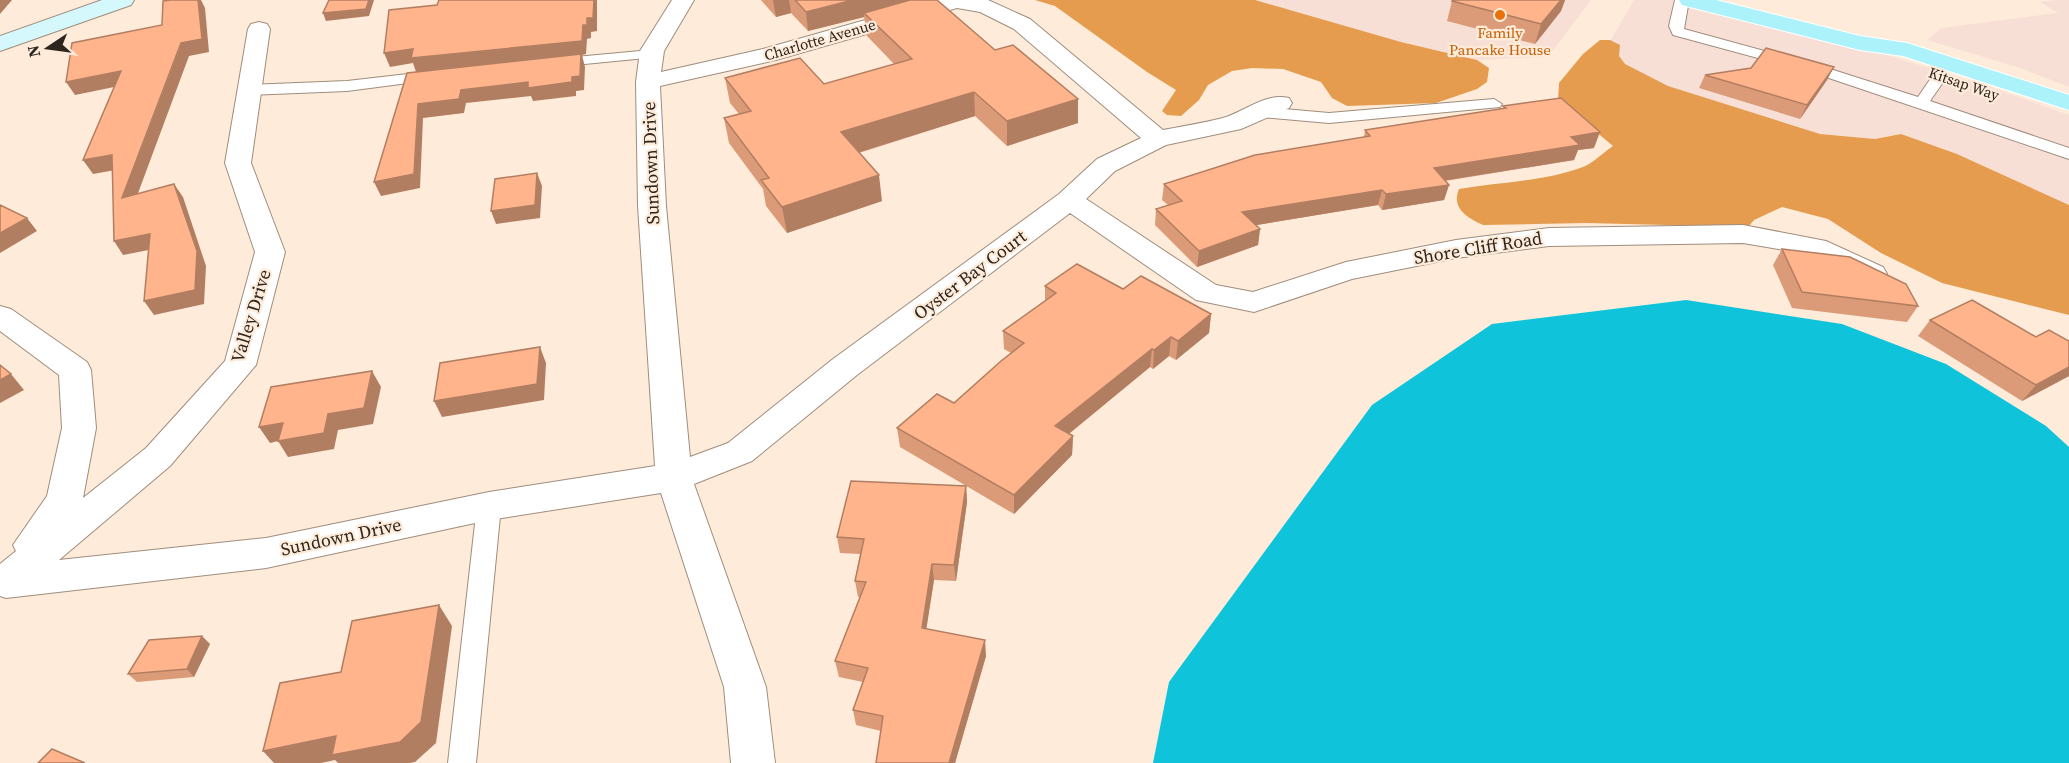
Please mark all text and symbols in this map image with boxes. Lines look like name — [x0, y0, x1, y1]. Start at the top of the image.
marker: Family Pancake House — [1493, 8, 1507, 22]
street label: Charlotte Avenue — [762, 13, 878, 65]
north arrow — [18, 18, 78, 78]
place label: Family Pancake House — [1449, 22, 1551, 60]
text: N — [21, 43, 45, 60]
street label: Kitsap Way — [1926, 62, 2003, 106]
street label: Sundown Drive — [636, 101, 665, 225]
street label: Oyster Bay Court — [908, 224, 1031, 325]
street label: Shore Cliff Road — [1412, 225, 1544, 270]
street label: Valley Drive — [224, 266, 277, 366]
street label: Sundown Drive — [278, 512, 404, 562]

